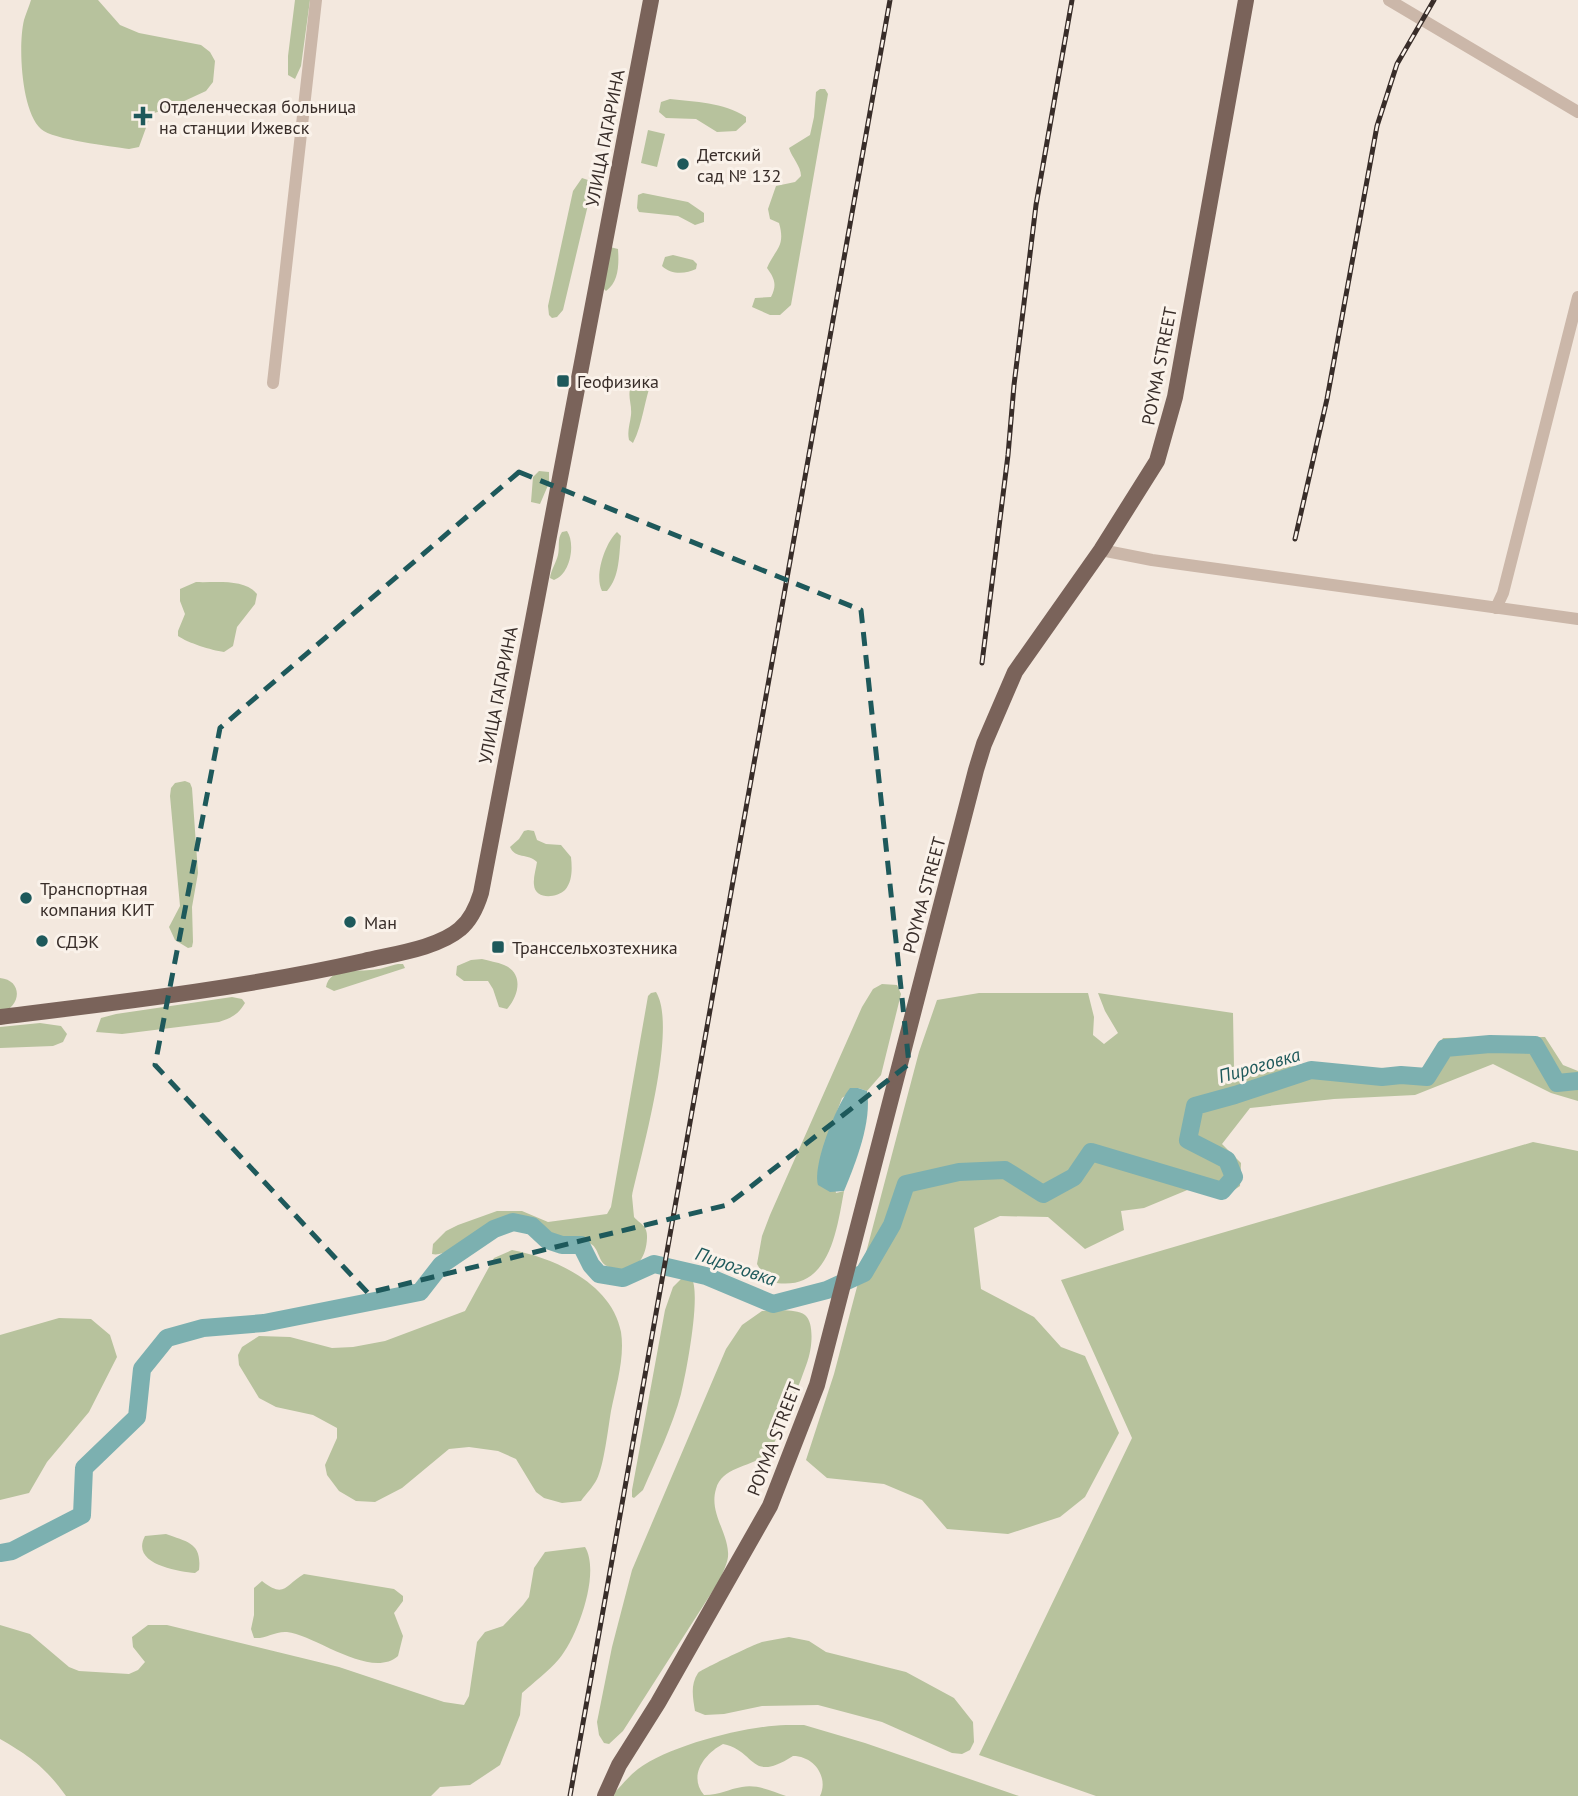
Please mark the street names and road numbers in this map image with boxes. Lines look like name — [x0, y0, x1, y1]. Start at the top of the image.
street label: УЛИЦА ГАГАРИНА — [580, 67, 630, 209]
street label: POYMA STREET — [1136, 305, 1182, 427]
street label: УЛИЦА ГАГАРИНА — [473, 624, 523, 766]
street label: POYMA STREET — [897, 834, 951, 956]
street label: POYMA STREET — [742, 1379, 806, 1499]

